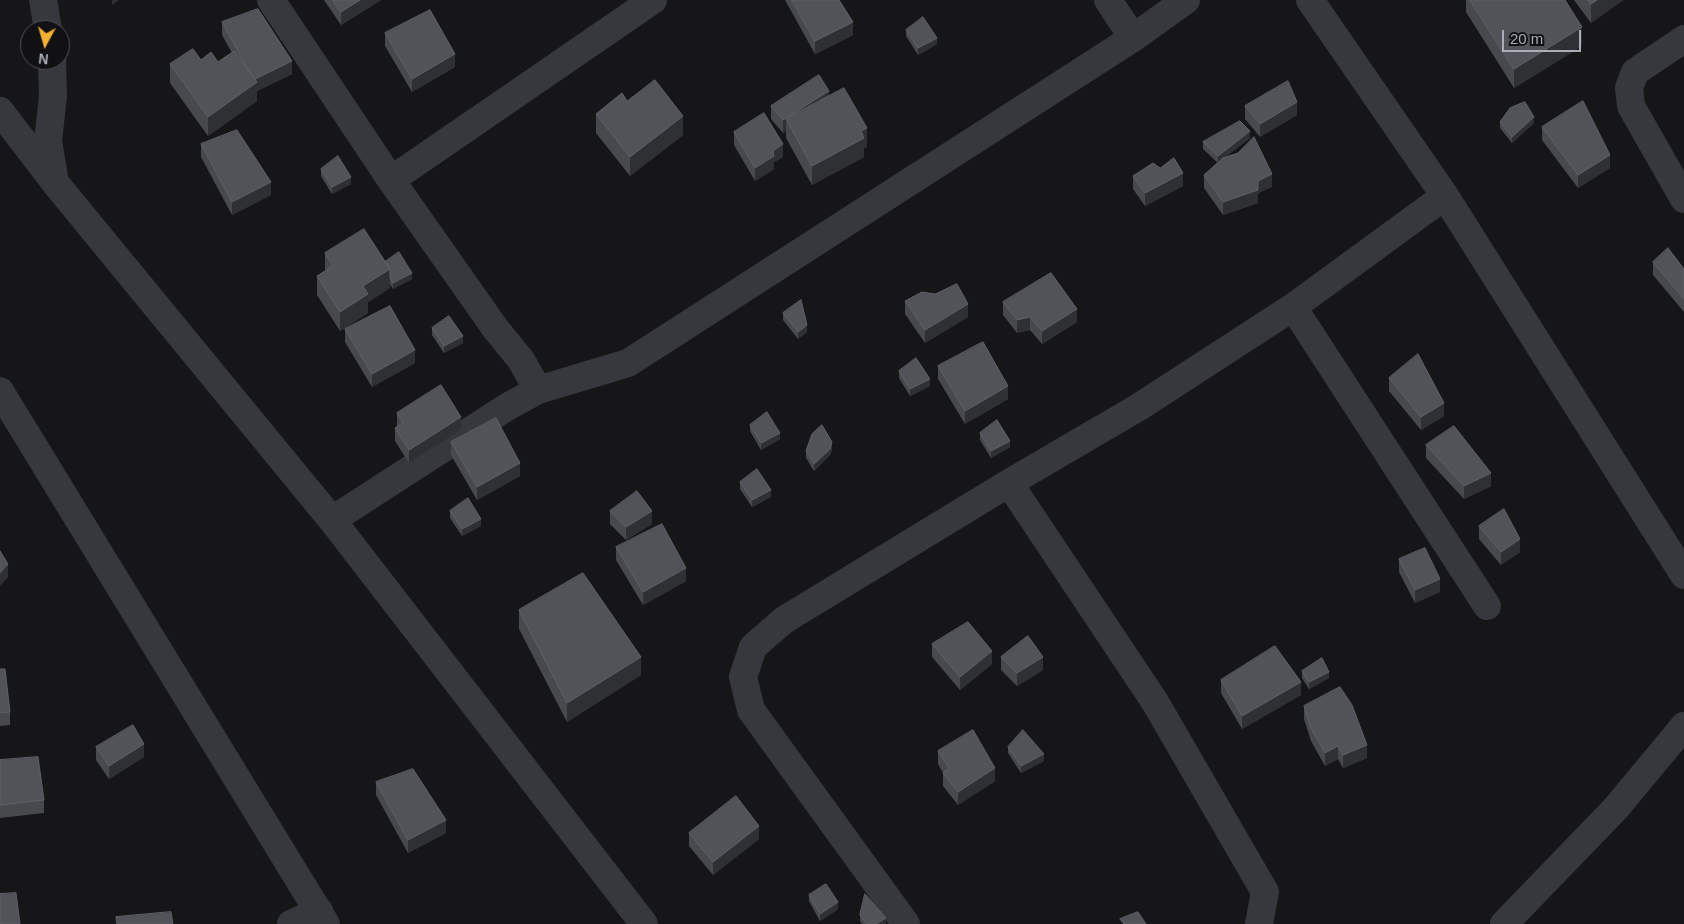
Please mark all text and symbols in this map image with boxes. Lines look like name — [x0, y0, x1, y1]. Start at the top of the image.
north arrow — [20, 20, 70, 70]
scale bar — [1504, 20, 1583, 52]
text: 20 m — [1510, 30, 1543, 47]
text: N — [38, 50, 49, 67]

